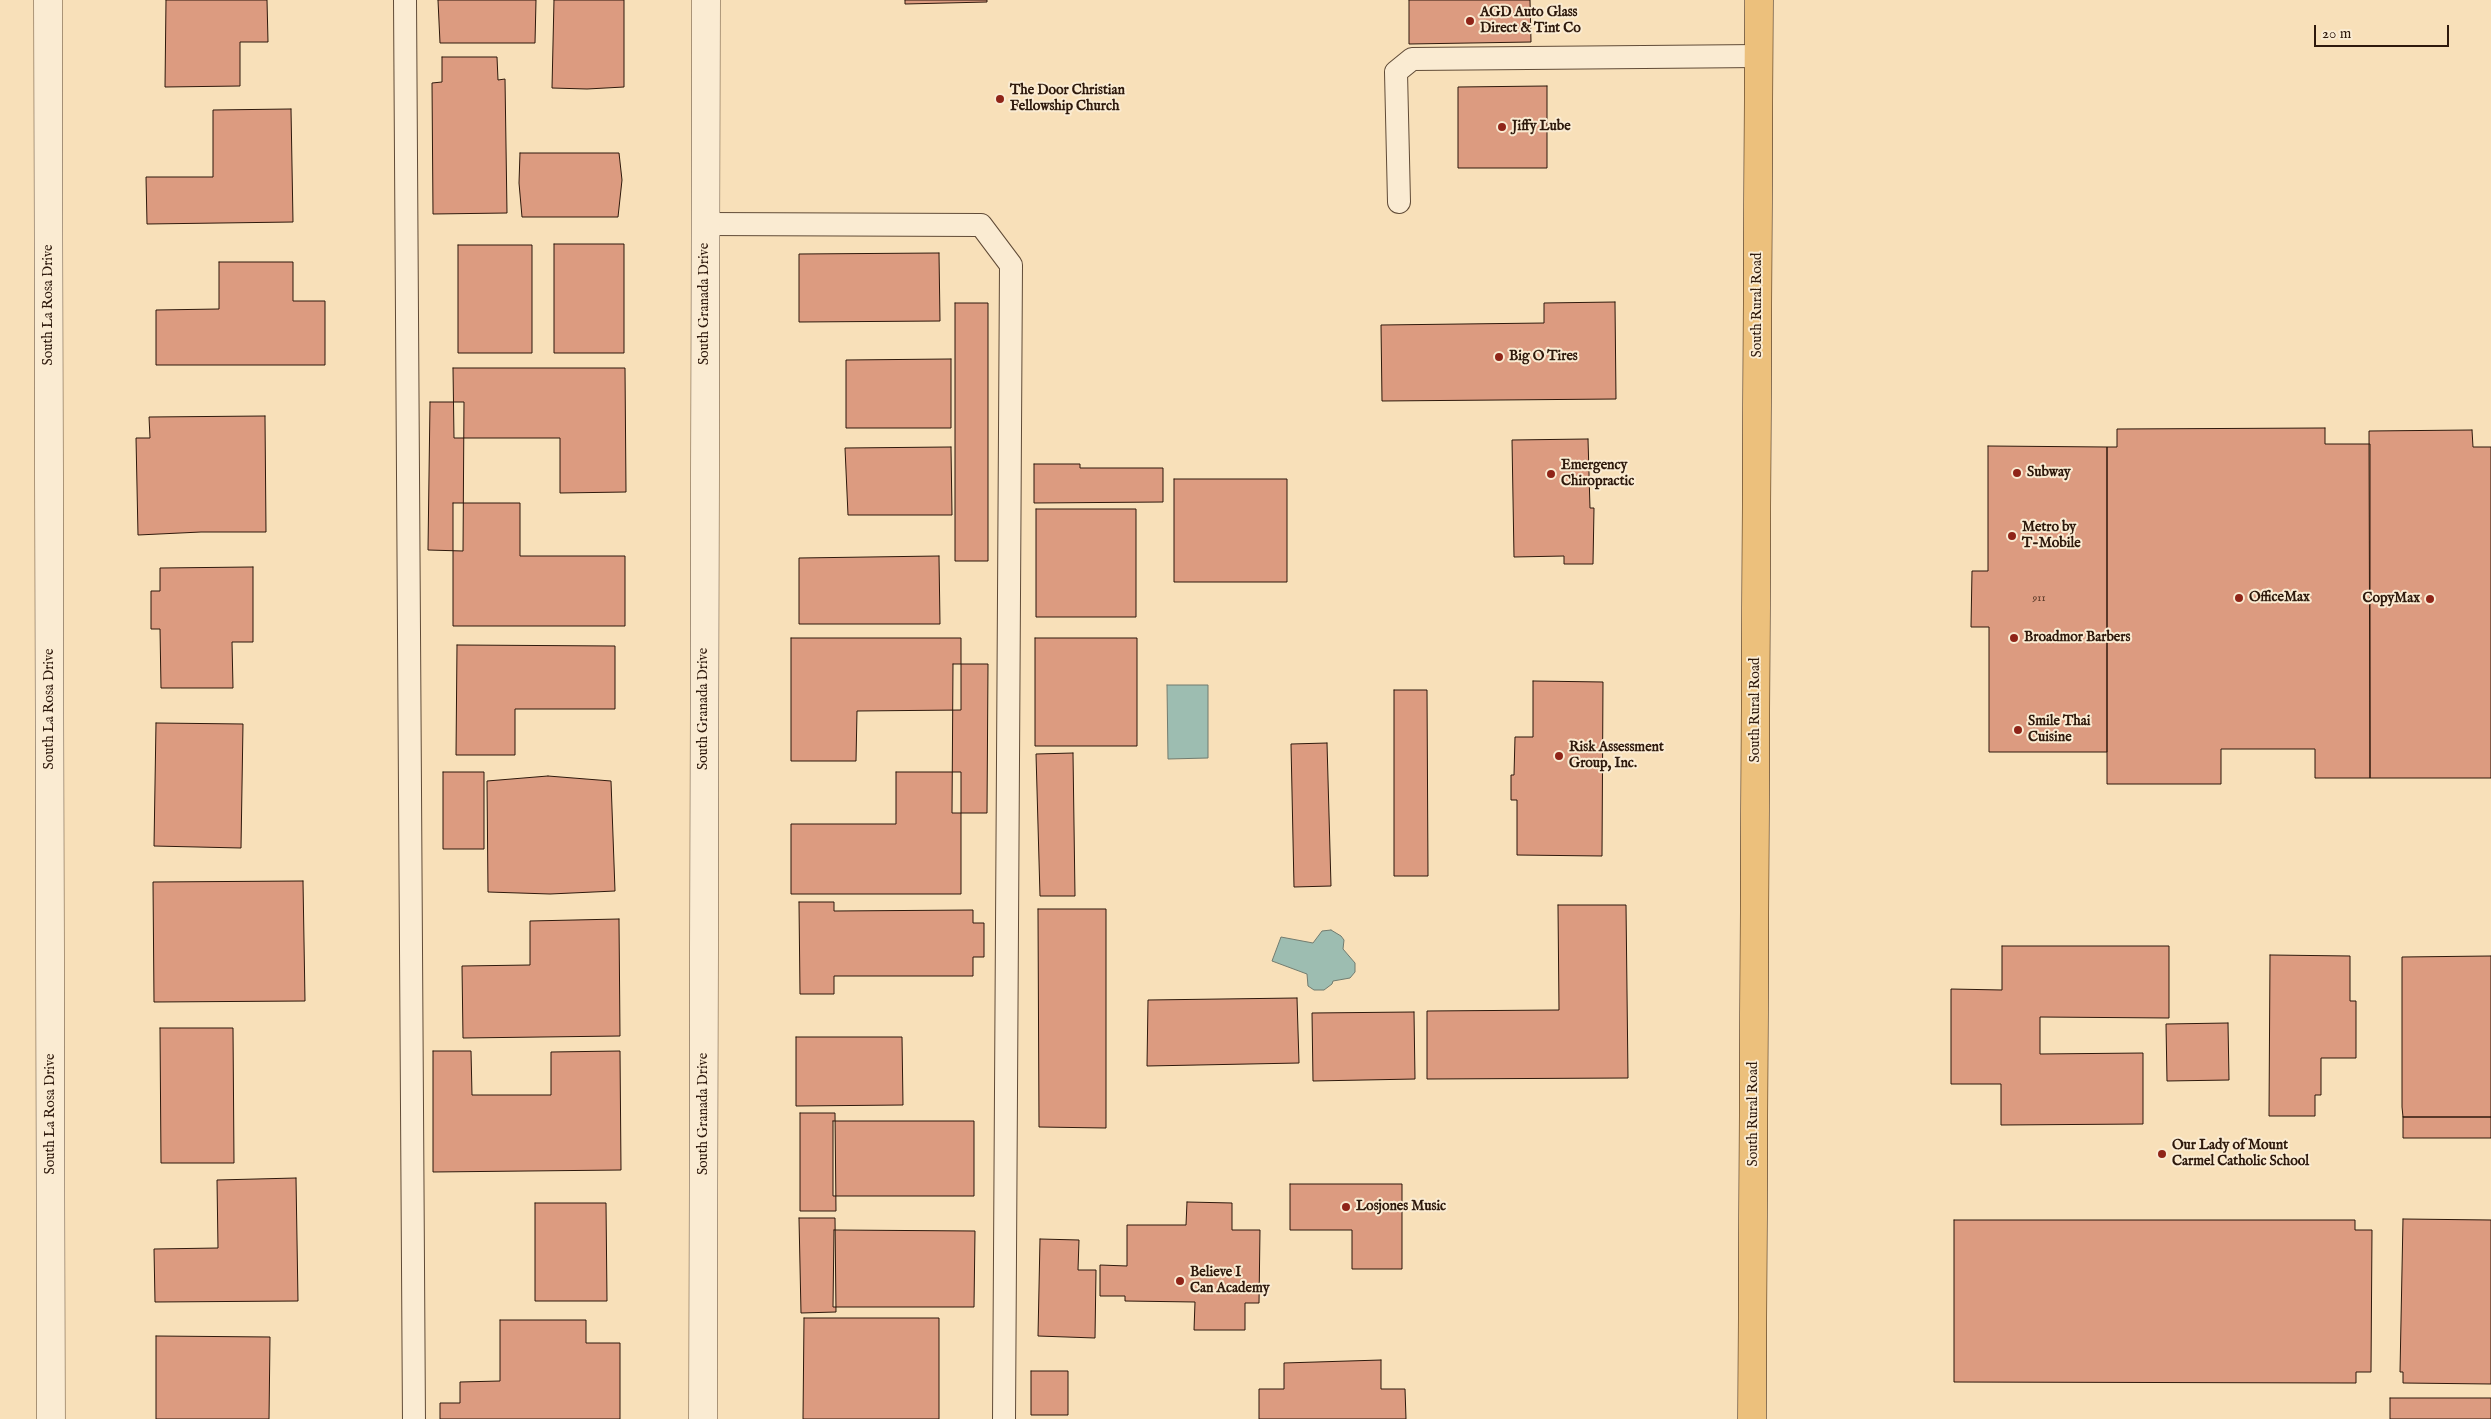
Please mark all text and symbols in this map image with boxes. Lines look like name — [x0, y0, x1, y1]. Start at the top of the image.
place label: AGD Auto Glass Direct & Tint Co — [1480, 5, 1581, 38]
marker: AGD Auto Glass Direct & Tint Co — [1464, 15, 1476, 27]
scale bar — [2316, 15, 2451, 47]
text: 20 m — [2322, 24, 2351, 43]
place label: The Door Christian Fellowship Church — [1010, 83, 1125, 115]
marker: The Door Christian Fellowship Church — [994, 93, 1006, 105]
place label: Jiffy Lube — [1512, 119, 1571, 135]
marker: Jiffy Lube — [1496, 121, 1508, 133]
street label: South Granada Drive — [697, 243, 713, 365]
street label: South La Rosa Drive — [41, 244, 57, 366]
street label: South Rural Road — [1750, 253, 1766, 357]
place label: Big O Tires — [1509, 349, 1578, 365]
marker: Big O Tires — [1493, 351, 1505, 363]
place label: Emergency Chiropractic — [1561, 458, 1634, 491]
place label: Subway — [2027, 465, 2071, 481]
marker: Subway — [2011, 467, 2023, 479]
marker: Emergency Chiropractic — [1545, 468, 1557, 480]
place label: Metro by T-Mobile — [2022, 520, 2081, 552]
marker: Metro by T-Mobile — [2006, 530, 2018, 542]
place label: OfficeMax — [2249, 590, 2310, 606]
place label: CopyMax — [2362, 591, 2420, 607]
house number: 911 — [2033, 592, 2045, 606]
marker: OfficeMax — [2233, 592, 2245, 604]
marker: CopyMax — [2424, 593, 2436, 605]
place label: Broadmor Barbers — [2024, 630, 2130, 646]
marker: Broadmor Barbers — [2008, 632, 2020, 644]
street label: South La Rosa Drive — [42, 648, 58, 770]
street label: South Granada Drive — [696, 648, 712, 770]
street label: South Rural Road — [1748, 658, 1764, 762]
place label: Smile Thai Cuisine — [2028, 714, 2090, 746]
marker: Smile Thai Cuisine — [2012, 724, 2024, 736]
place label: Risk Assessment Group, Inc. — [1569, 740, 1664, 772]
marker: Risk Assessment Group, Inc. — [1553, 750, 1565, 762]
street label: South La Rosa Drive — [43, 1053, 59, 1175]
street label: South Granada Drive — [696, 1053, 712, 1175]
street label: South Rural Road — [1746, 1062, 1762, 1166]
place label: Our Lady of Mount Carmel Catholic School — [2172, 1138, 2309, 1170]
marker: Our Lady of Mount Carmel Catholic School — [2156, 1148, 2168, 1160]
place label: Losjones Music — [1356, 1199, 1446, 1215]
marker: Losjones Music — [1340, 1201, 1352, 1213]
place label: Believe I Can Academy — [1190, 1265, 1270, 1298]
marker: Believe I Can Academy — [1174, 1275, 1186, 1287]

